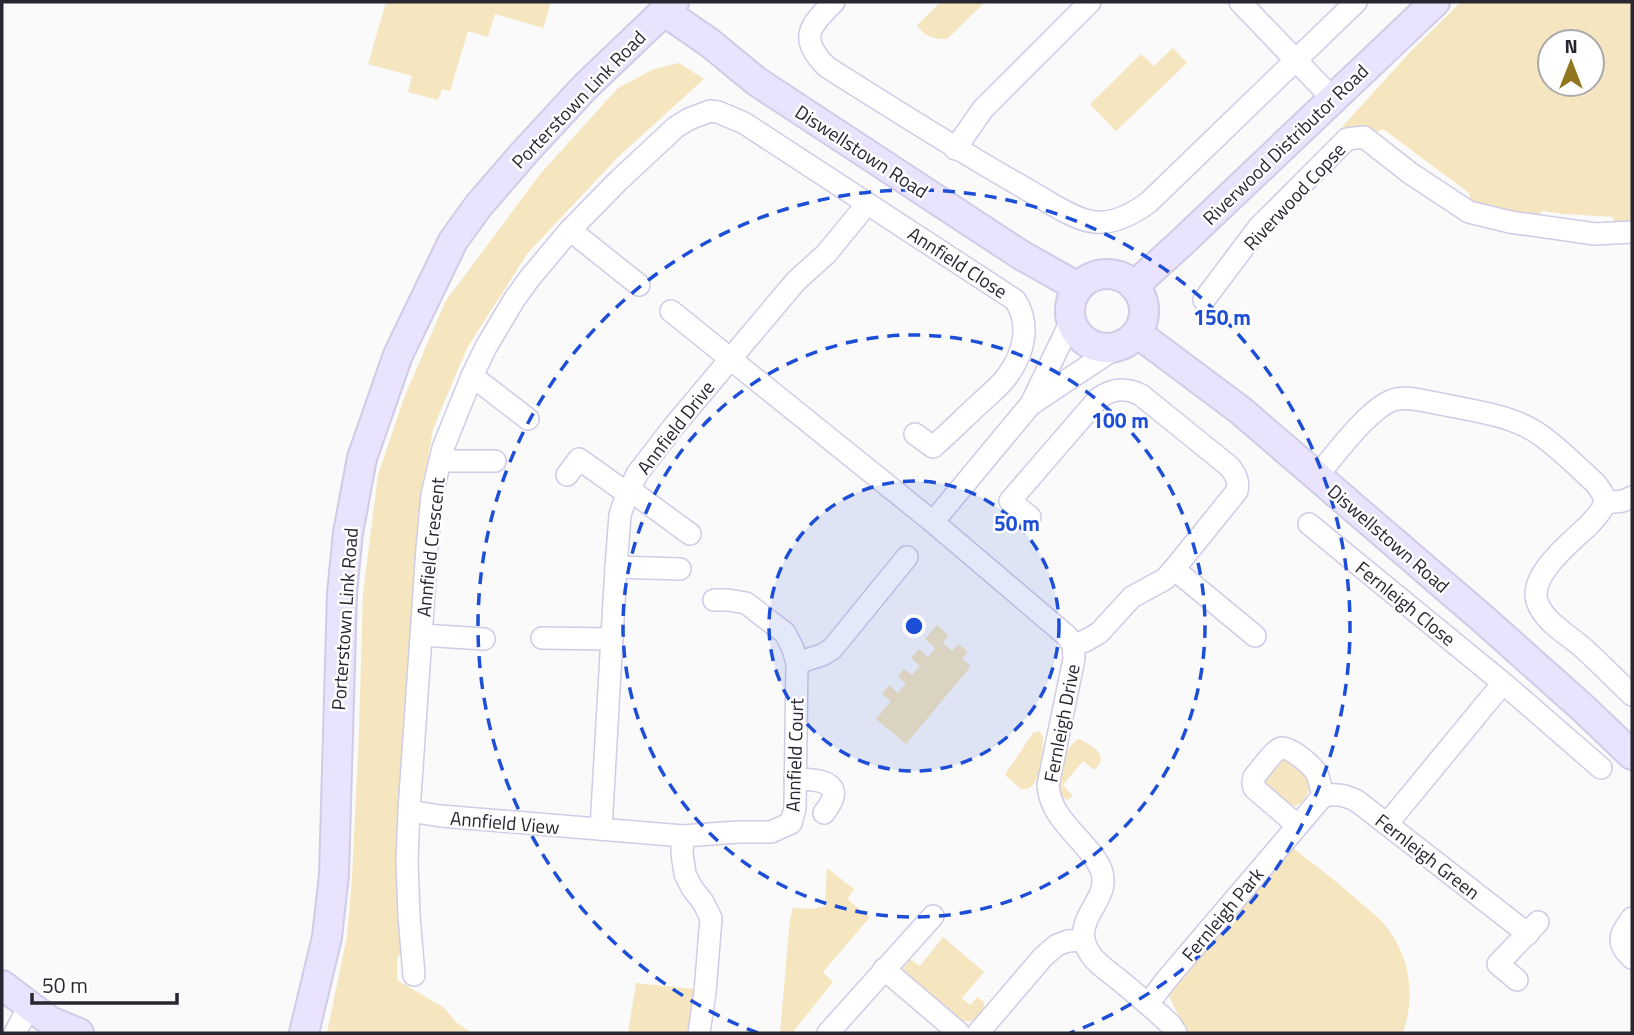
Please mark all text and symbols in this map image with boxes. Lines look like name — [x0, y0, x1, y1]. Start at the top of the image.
street label: Porterstown Link Road — [504, 23, 652, 175]
north arrow — [1536, 28, 1606, 98]
text: N — [1564, 31, 1578, 60]
street label: Riverwood Distributor Road — [1195, 57, 1375, 231]
street label: Diswellstown Road — [790, 97, 934, 205]
street label: Riverwood Copse — [1236, 136, 1352, 256]
street label: Annfield Close — [902, 219, 1014, 305]
text: 150 m — [1193, 301, 1251, 333]
street label: Annfield Drive — [629, 374, 721, 480]
text: 100 m — [1091, 404, 1149, 436]
street label: Annfield Crescent — [408, 476, 452, 618]
street label: Diswellstown Road — [1322, 477, 1456, 599]
text: 50 m — [994, 507, 1040, 539]
street label: Porterstown Link Road — [323, 527, 365, 711]
street label: Fernleigh Close — [1350, 553, 1462, 653]
centre of rings — [902, 614, 926, 638]
street label: Fernleigh Drive — [1035, 661, 1087, 785]
street label: Annfield Court — [778, 697, 810, 812]
street label: Annfield View — [449, 803, 561, 841]
street label: Fernleigh Green — [1370, 806, 1486, 906]
street label: Fernleigh Park — [1174, 861, 1270, 967]
scale bar — [32, 962, 177, 1006]
text: 50 m — [42, 969, 88, 1001]

